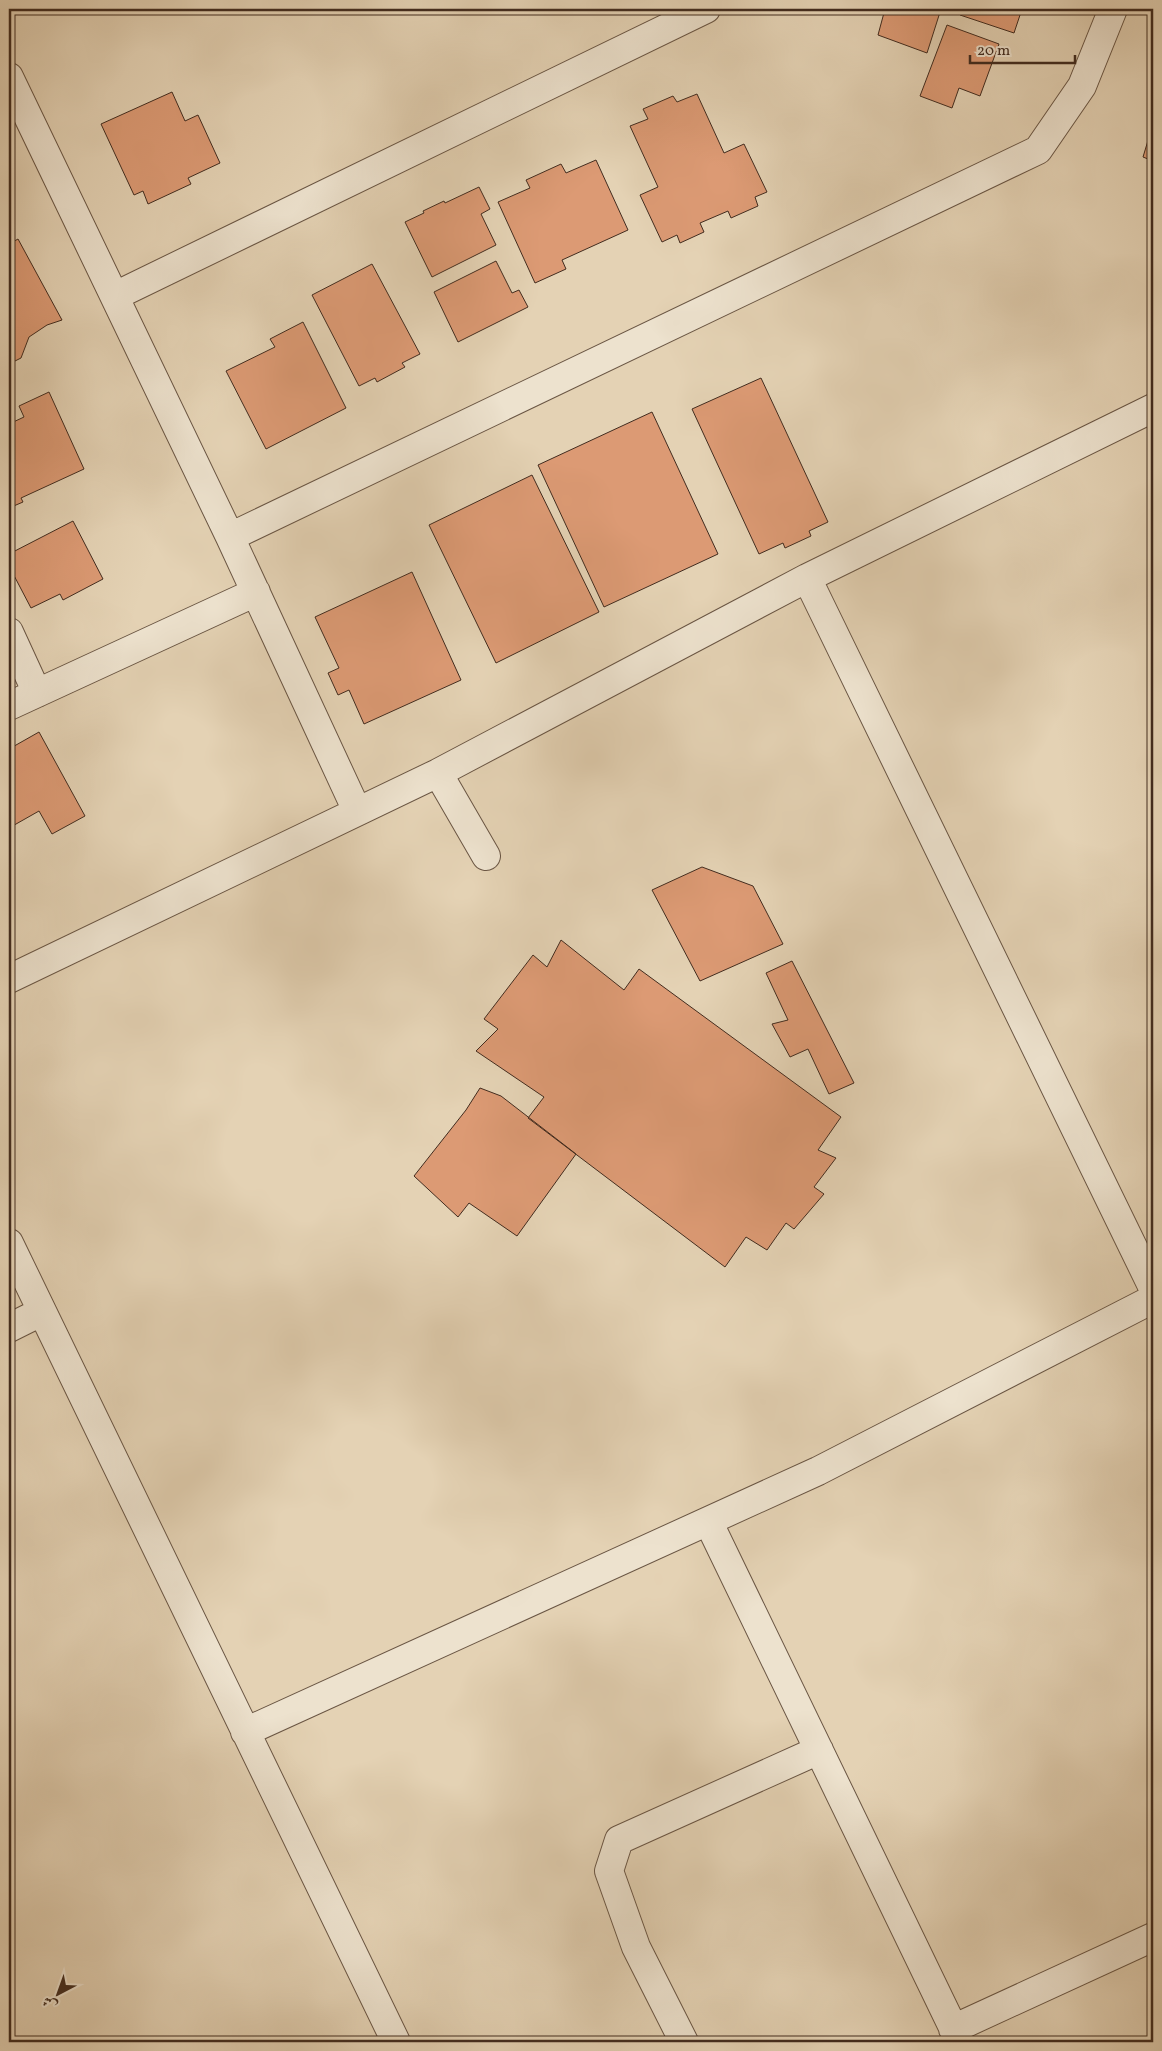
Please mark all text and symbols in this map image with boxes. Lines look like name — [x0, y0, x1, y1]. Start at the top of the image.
scale bar — [970, 32, 1074, 64]
text: 20 m — [977, 41, 1010, 62]
north arrow — [32, 1968, 82, 2018]
text: ش — [39, 1991, 62, 2014]

